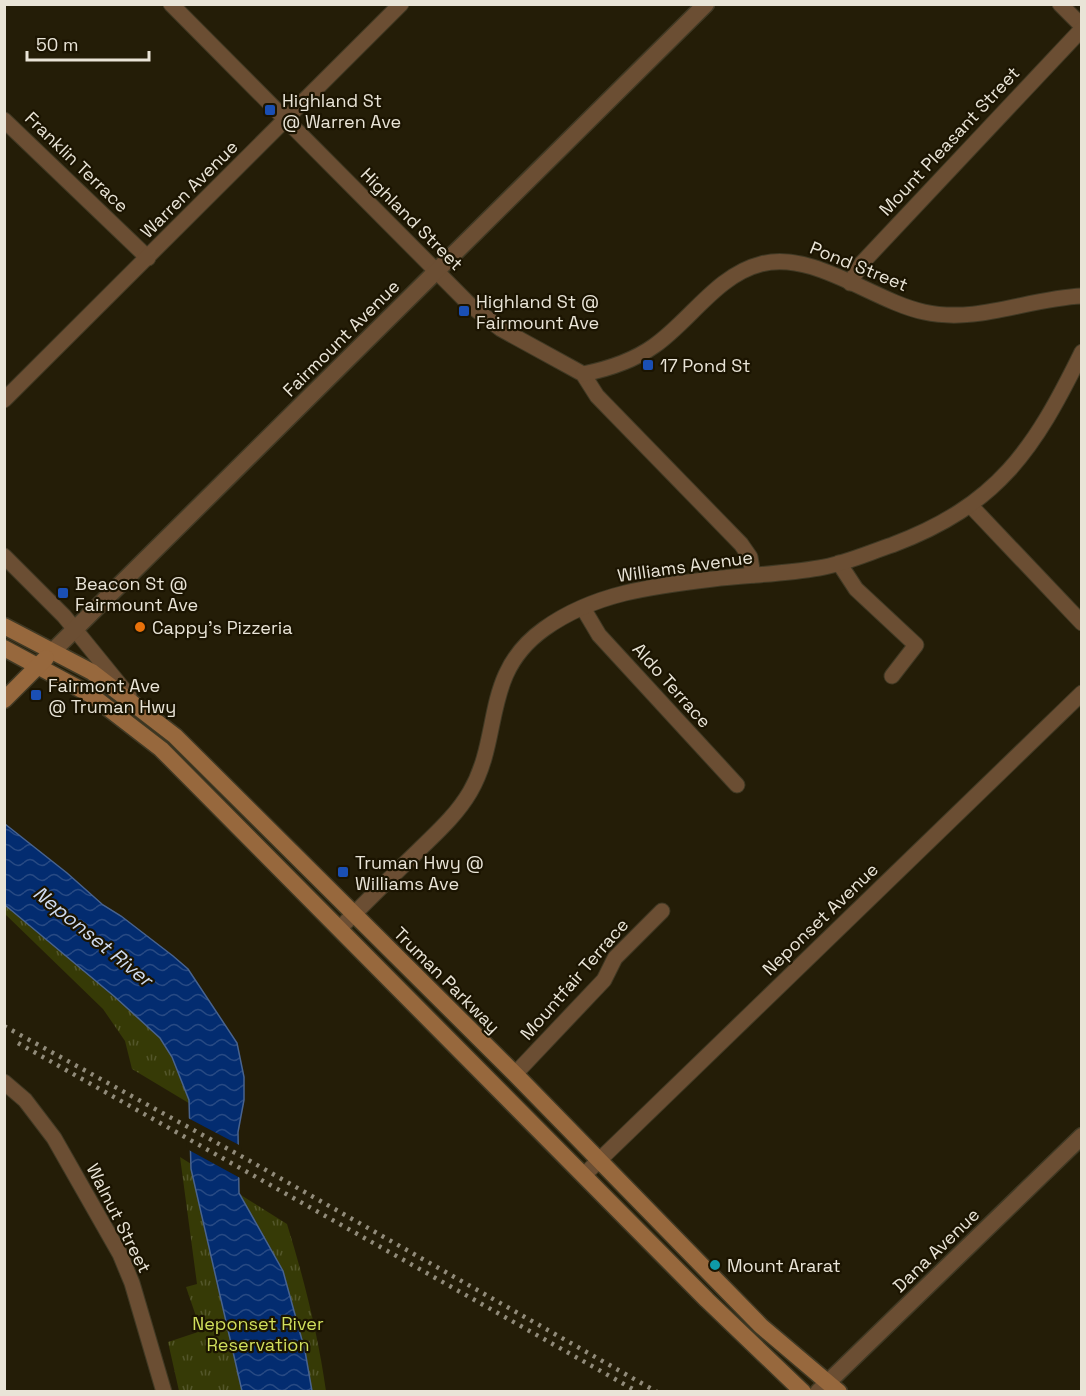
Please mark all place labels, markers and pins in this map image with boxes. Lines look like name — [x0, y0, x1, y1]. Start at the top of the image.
place label: Highland St @ Warren Ave — [282, 89, 401, 133]
marker: Highland St @ Warren Ave — [263, 103, 277, 117]
place label: Highland St @ Fairmount Ave — [476, 290, 599, 334]
marker: Highland St @ Fairmount Ave — [457, 304, 471, 318]
place label: 17 Pond St — [660, 354, 751, 377]
marker: 17 Pond St — [641, 358, 655, 372]
place label: Beacon St @ Fairmount Ave — [75, 572, 198, 616]
marker: Beacon St @ Fairmount Ave — [56, 586, 70, 600]
place label: Cappy's Pizzeria — [152, 616, 293, 639]
marker: Cappy's Pizzeria — [133, 620, 147, 634]
place label: Fairmont Ave @ Truman Hwy — [48, 674, 176, 718]
marker: Fairmont Ave @ Truman Hwy — [29, 688, 43, 702]
place label: Truman Hwy @ Williams Ave — [355, 851, 484, 895]
marker: Truman Hwy @ Williams Ave — [336, 865, 350, 879]
place label: Mount Ararat — [727, 1254, 841, 1277]
marker: Mount Ararat — [708, 1258, 722, 1272]

